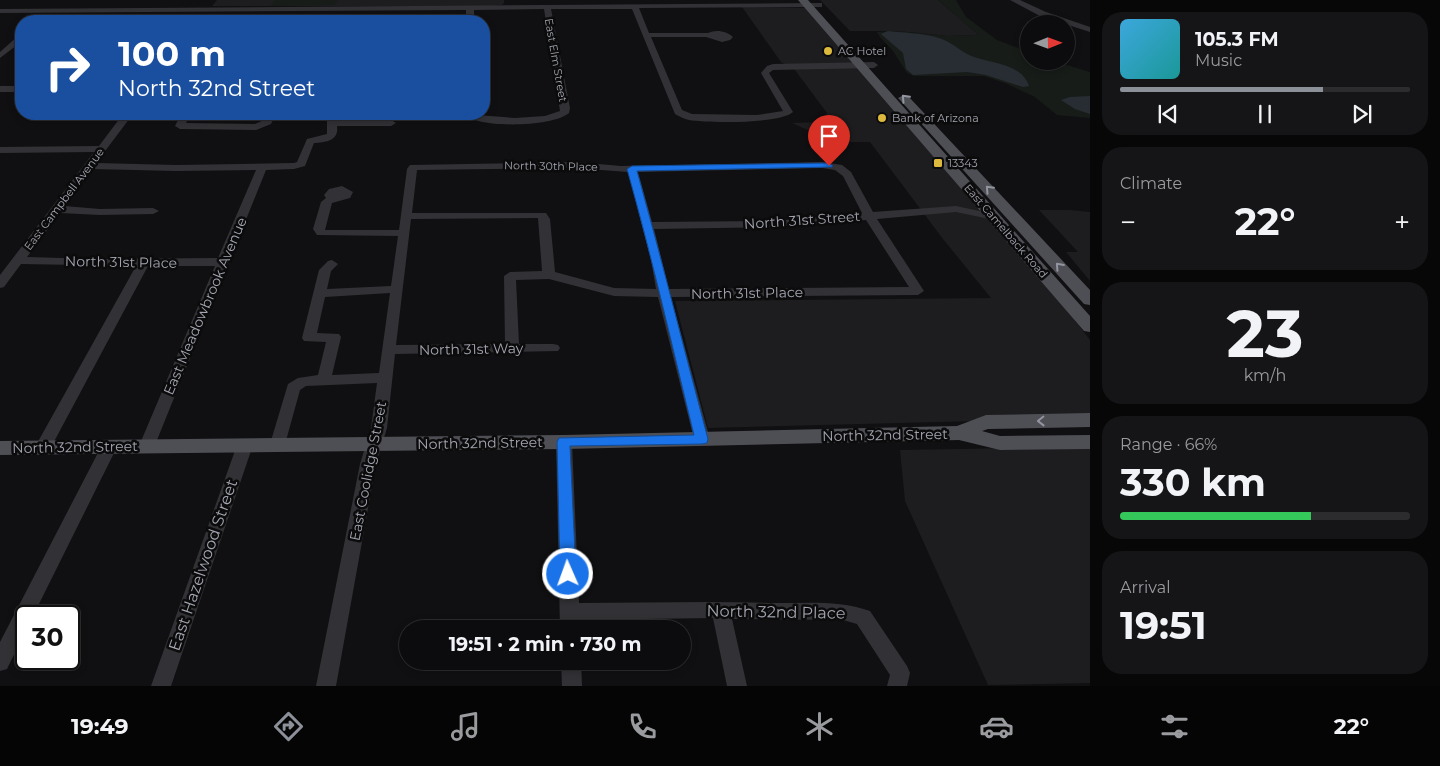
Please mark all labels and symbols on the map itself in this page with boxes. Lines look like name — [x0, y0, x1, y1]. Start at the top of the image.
north arrow — [1020, 15, 1075, 70]
street label: East Elm Street — [542, 17, 570, 103]
place label: AC Hotel — [838, 44, 886, 58]
marker: AC Hotel — [822, 45, 834, 57]
one-way arrow — [902, 95, 911, 104]
place label: Bank of Arizona — [892, 111, 979, 125]
marker: Bank of Arizona — [876, 112, 888, 124]
pin — [808, 115, 850, 166]
street label: East Campbell Avenue — [21, 145, 107, 253]
place label: 13343 — [948, 156, 978, 170]
marker: 13343 — [932, 157, 944, 169]
street label: North 30th Place — [504, 158, 598, 174]
street label: East Camelback Road — [961, 181, 1051, 281]
one-way arrow — [986, 186, 995, 195]
street label: North 31st Street — [743, 207, 861, 233]
street label: East Meadowbrook Avenue — [159, 214, 251, 398]
street label: North 31st Place — [65, 252, 177, 272]
one-way arrow — [1056, 262, 1065, 271]
street label: North 31st Place — [691, 283, 803, 303]
street label: North 31st Way — [419, 339, 524, 359]
street label: East Coolidge Street — [346, 399, 390, 542]
one-way arrow — [1037, 416, 1045, 426]
street label: North 32nd Street — [822, 425, 948, 445]
street label: North 32nd Street — [417, 433, 543, 453]
street label: North 32nd Street — [12, 437, 138, 457]
street label: East Hazelwood Street — [165, 476, 241, 653]
position arrow — [541, 547, 593, 599]
street label: North 32nd Place — [706, 601, 846, 623]
speed limit sign: 30 — [15, 605, 80, 670]

